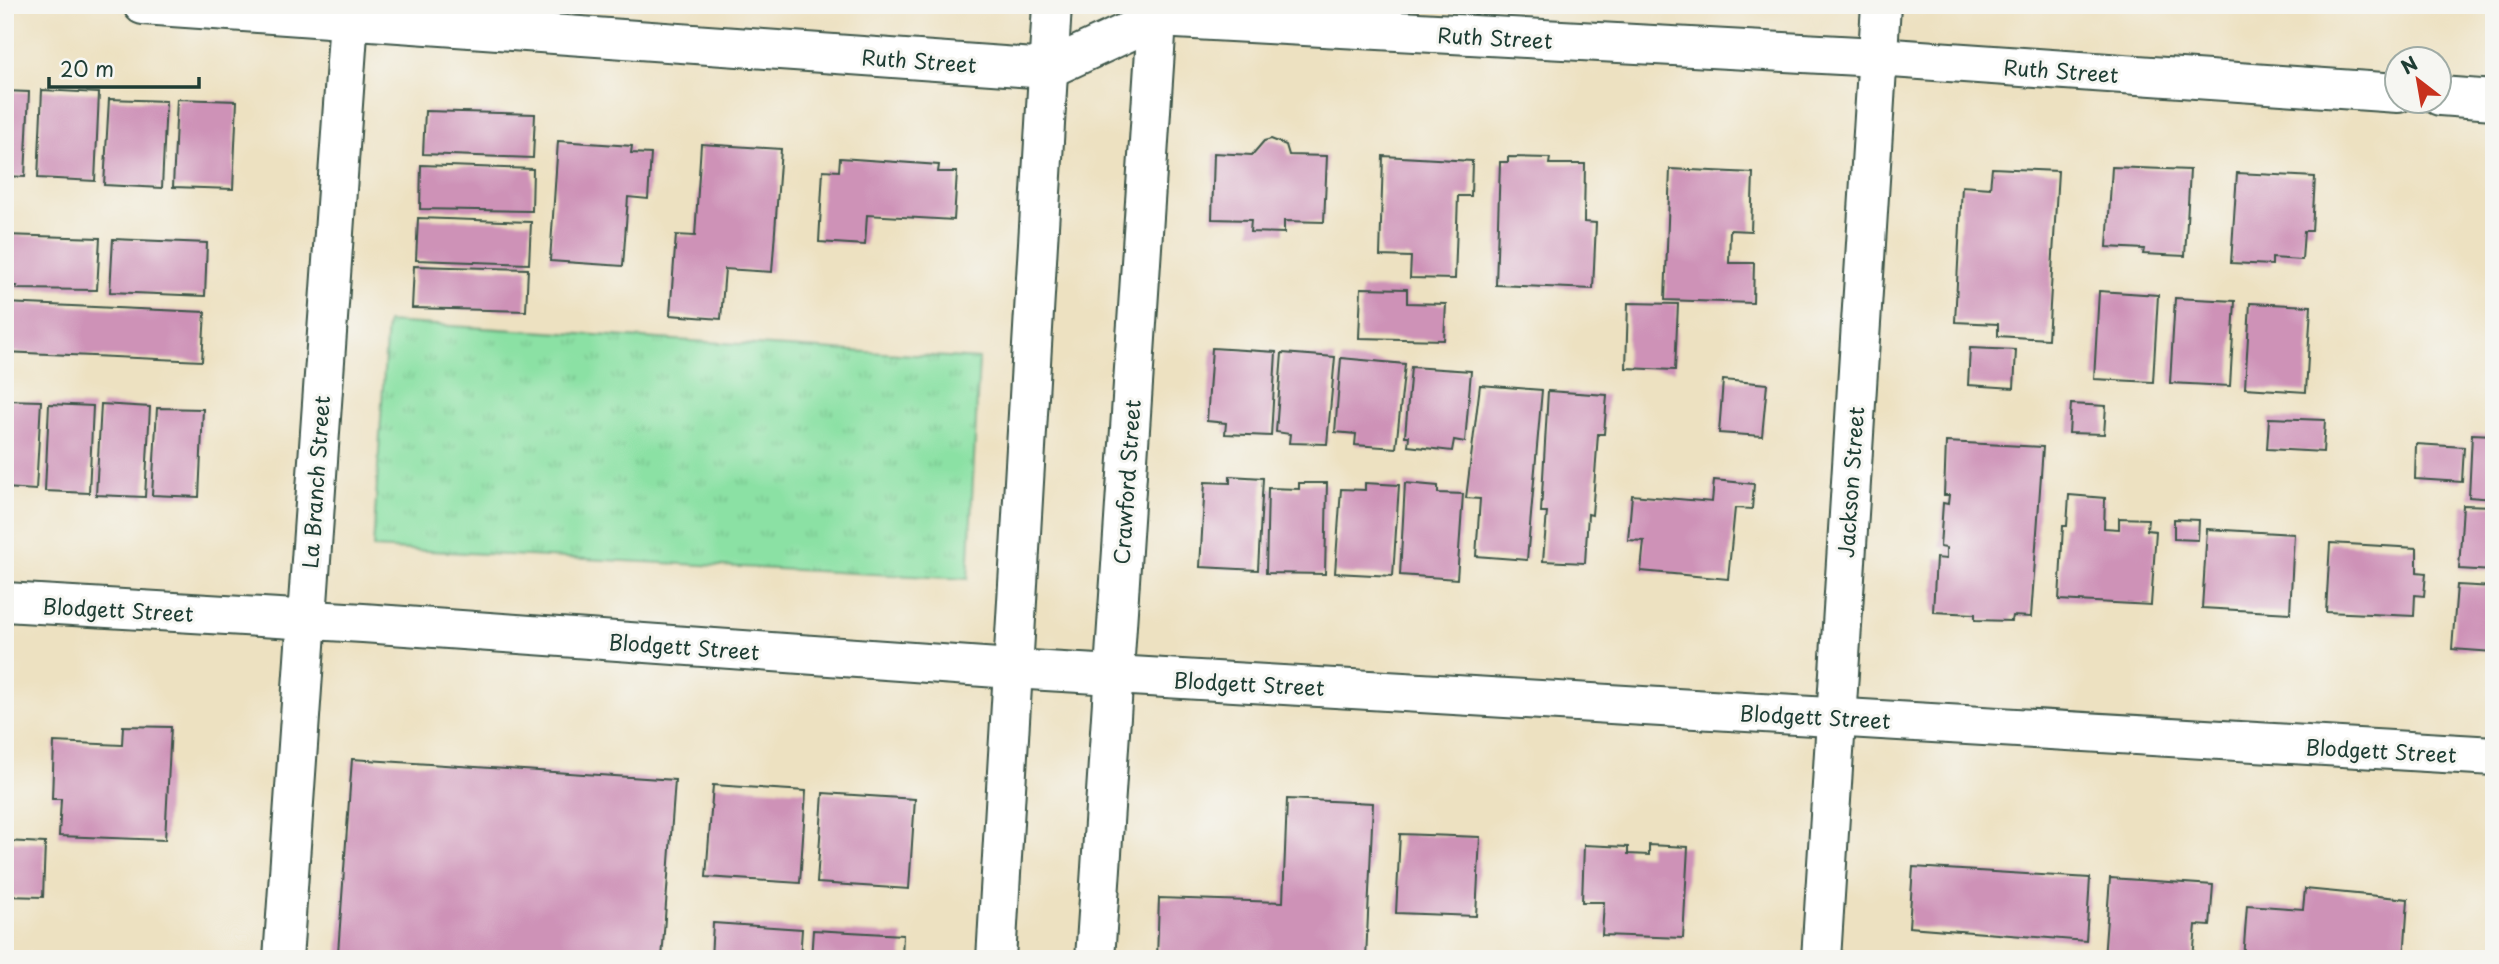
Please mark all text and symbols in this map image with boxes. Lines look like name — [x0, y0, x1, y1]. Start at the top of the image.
street label: Ruth Street — [1437, 18, 1553, 56]
street label: Ruth Street — [861, 40, 977, 80]
scale bar — [49, 46, 200, 90]
north arrow — [2384, 46, 2454, 116]
text: N — [2395, 49, 2422, 80]
street label: Ruth Street — [2003, 50, 2119, 90]
text: 20 m — [60, 52, 114, 84]
street label: La Branch Street — [293, 395, 337, 569]
street label: Crawford Street — [1104, 399, 1148, 565]
street label: Jackson Street — [1829, 405, 1871, 559]
street label: Blodgett Street — [42, 589, 194, 629]
street label: Blodgett Street — [607, 625, 761, 667]
street label: Blodgett Street — [1173, 663, 1325, 703]
street label: Blodgett Street — [1739, 696, 1891, 736]
street label: Blodgett Street — [2305, 730, 2457, 770]

